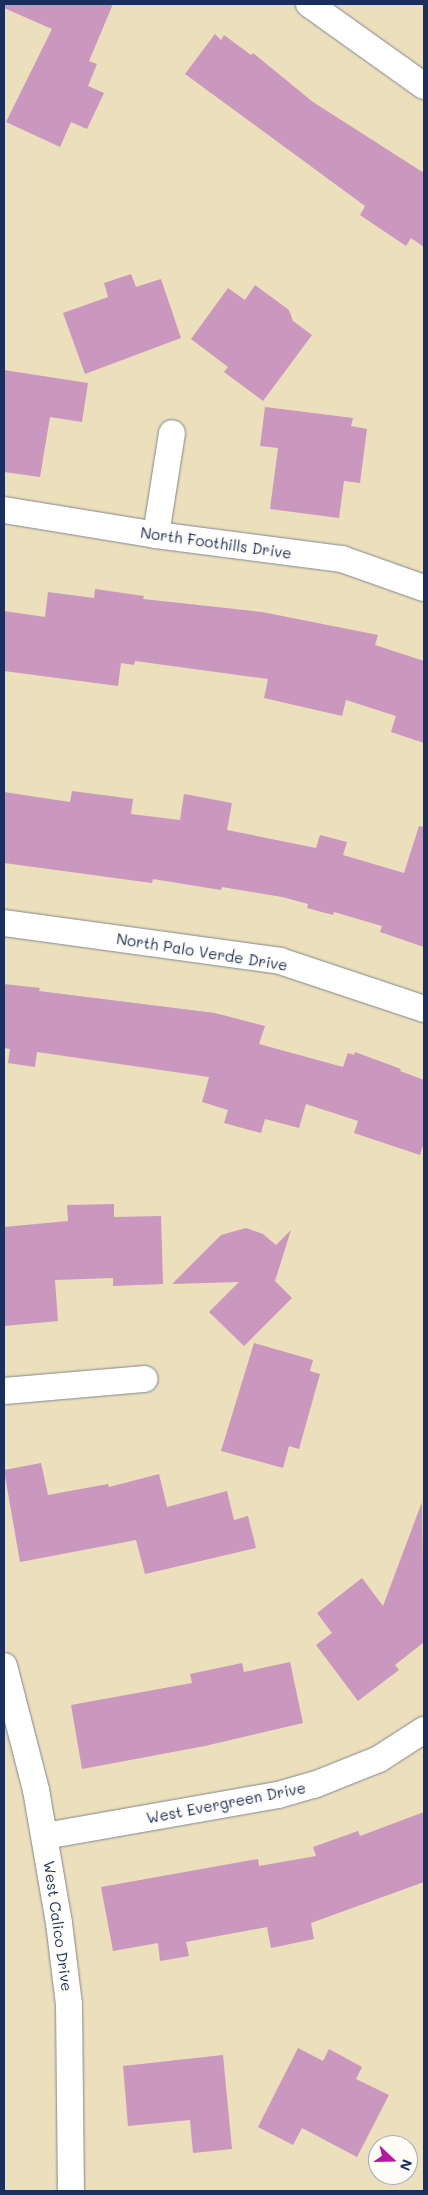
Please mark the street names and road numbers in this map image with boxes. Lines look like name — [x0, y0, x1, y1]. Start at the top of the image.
street label: North Foothills Drive — [139, 523, 293, 563]
street label: North Palo Verde Drive — [115, 930, 289, 974]
street label: West Evergreen Drive — [145, 1779, 307, 1827]
street label: West Calico Drive — [40, 1860, 76, 1992]

